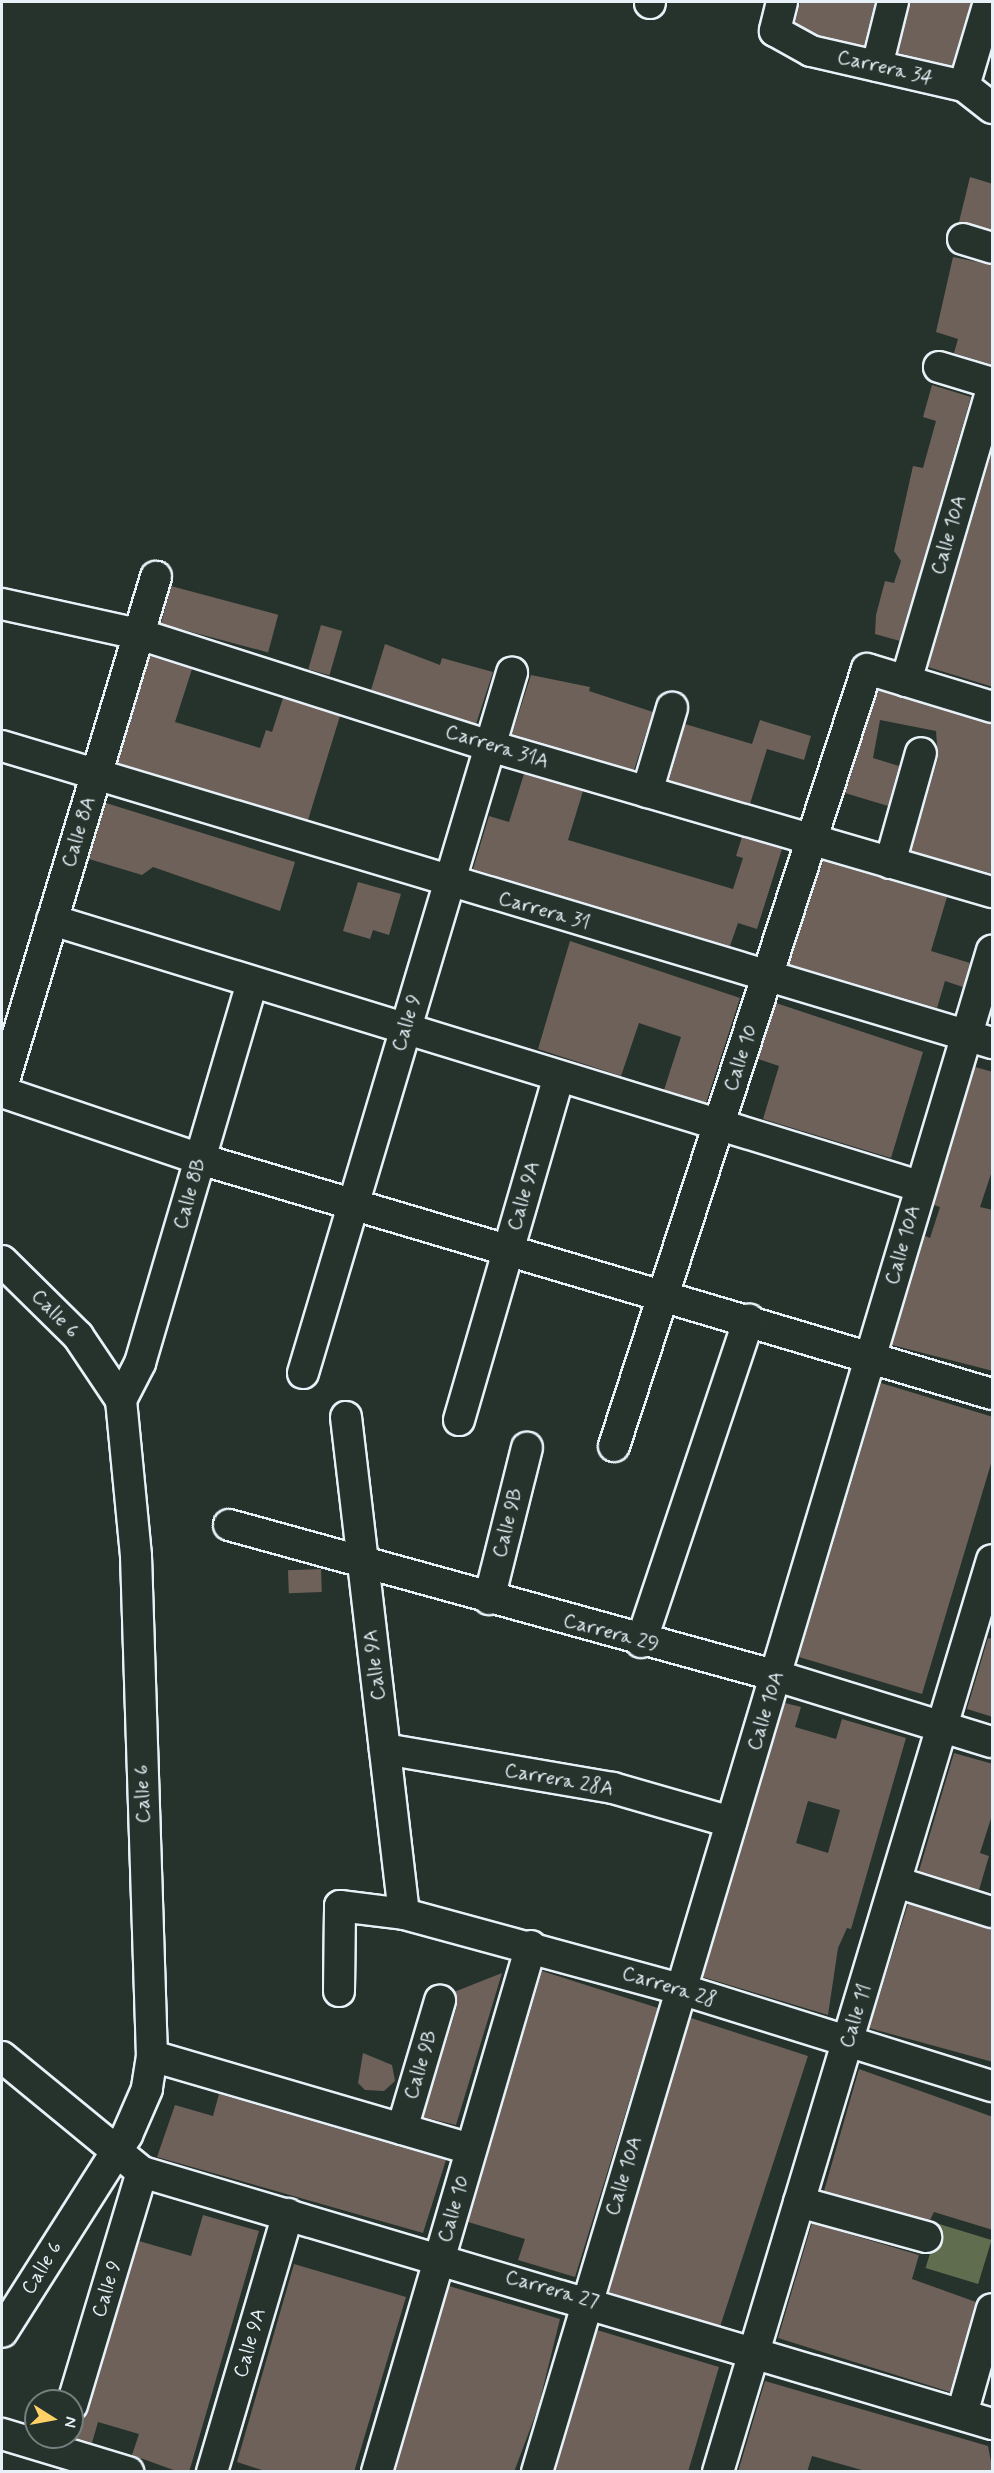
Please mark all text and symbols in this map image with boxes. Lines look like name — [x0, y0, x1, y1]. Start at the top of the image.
street label: Carrera 34 — [835, 45, 935, 91]
street label: Calle 10A — [926, 492, 972, 578]
street label: Carrera 31A — [442, 720, 552, 774]
street label: Calle 8A — [57, 794, 101, 870]
street label: Carrera 31 — [496, 887, 592, 935]
street label: Calle 9 — [387, 992, 427, 1054]
street label: Calle 10 — [719, 1022, 763, 1094]
street label: Calle 8B — [168, 1156, 212, 1232]
street label: Calle 9A — [503, 1158, 545, 1234]
street label: Calle 10A — [880, 1202, 926, 1288]
street label: Calle 6 — [26, 1285, 84, 1343]
street label: Calle 9B — [488, 1486, 528, 1560]
street label: Carrera 29 — [561, 1609, 661, 1657]
street label: Calle 9A — [359, 1628, 391, 1702]
street label: Calle 10A — [743, 1668, 789, 1754]
street label: Carrera 28A — [503, 1759, 615, 1801]
street label: Calle 6 — [130, 1764, 156, 1824]
street label: Carrera 28 — [619, 1961, 719, 2013]
street label: Calle 11 — [835, 1981, 877, 2051]
street label: Calle 9B — [399, 2028, 443, 2102]
street label: Calle 10A — [601, 2133, 647, 2219]
street label: Calle 10 — [433, 2173, 475, 2245]
street label: Calle 6 — [16, 2237, 68, 2299]
street label: Calle 9 — [87, 2258, 127, 2320]
street label: Carrera 27 — [502, 2265, 602, 2315]
street label: Calle 9A — [229, 2305, 271, 2381]
north arrow — [24, 2389, 84, 2449]
text: N — [59, 2415, 82, 2429]

